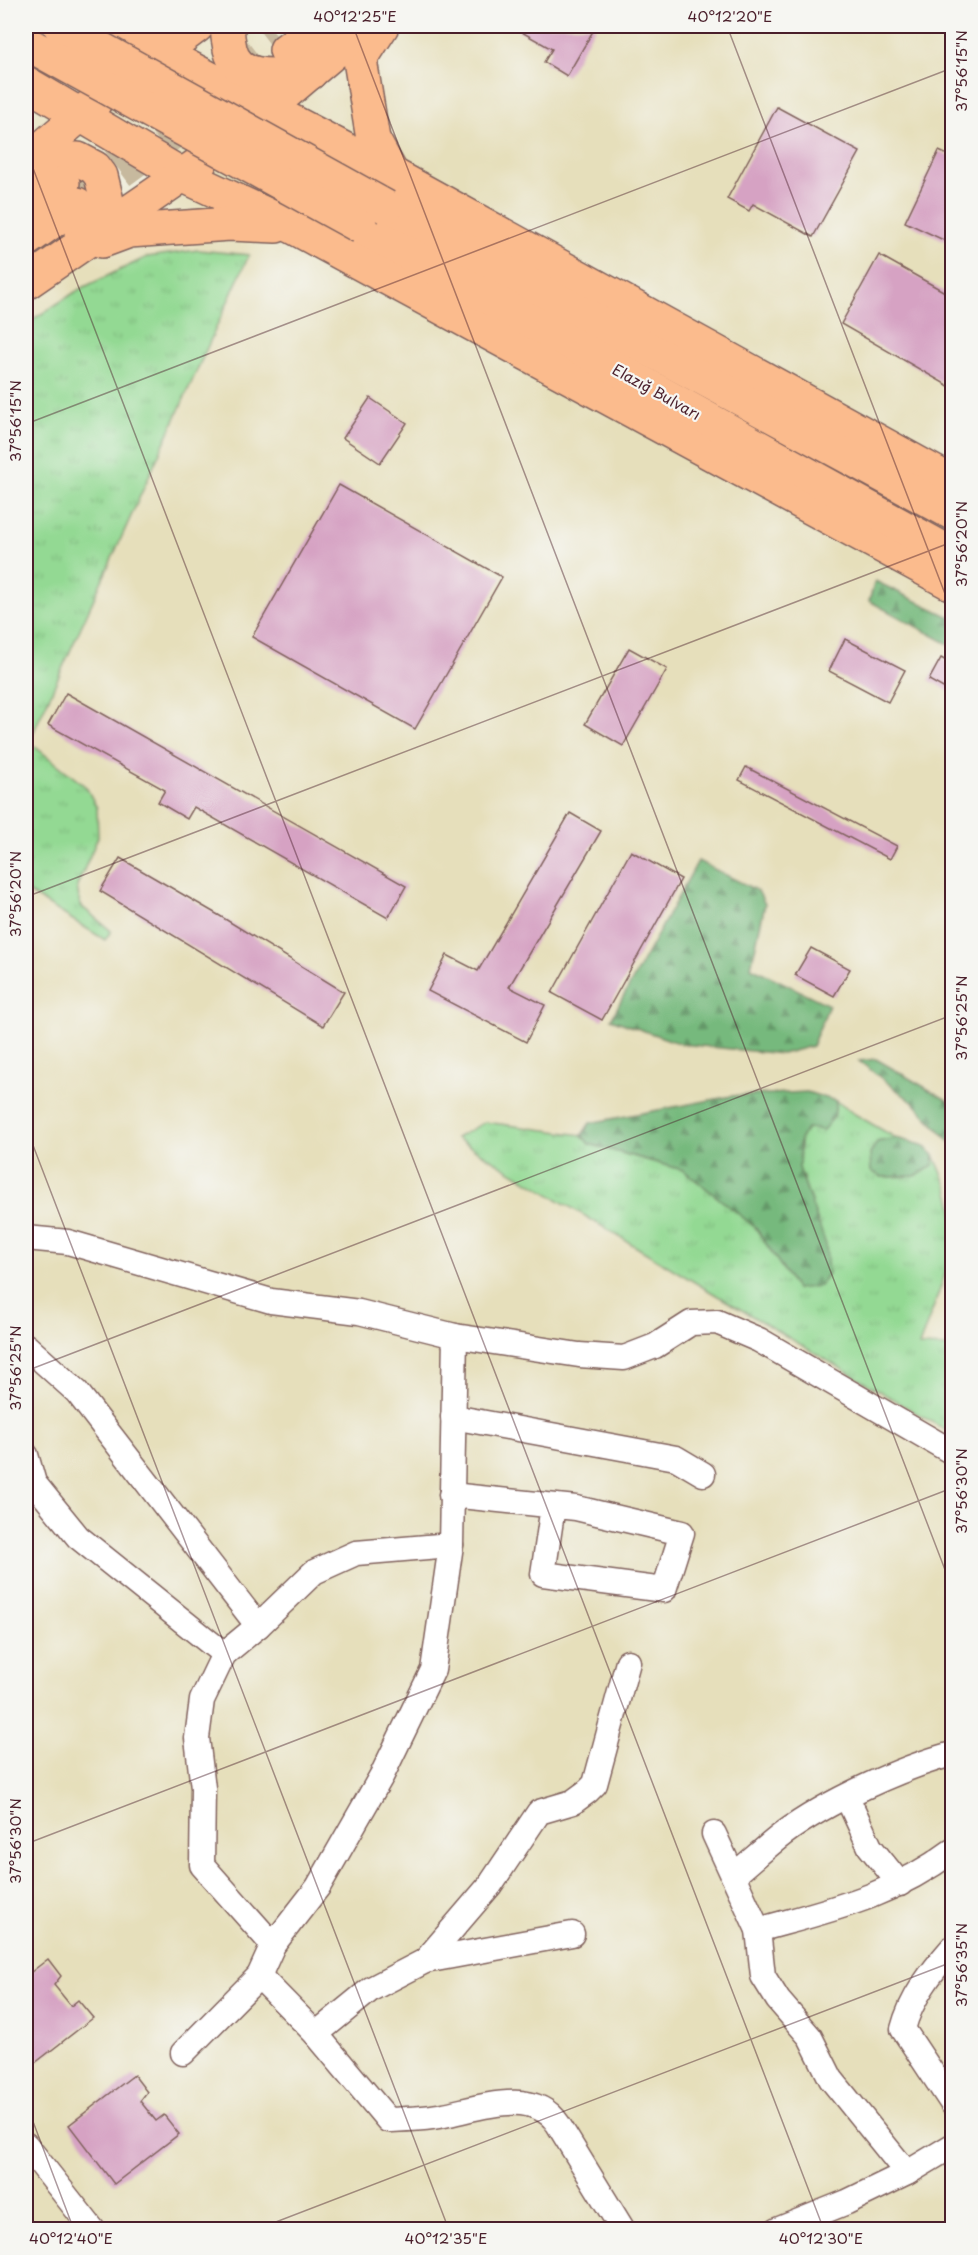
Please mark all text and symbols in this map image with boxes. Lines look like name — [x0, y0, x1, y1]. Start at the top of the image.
text: 40°12'25"E — [313, 4, 397, 27]
text: 40°12'20"E — [688, 4, 772, 27]
text: 37°56'15"N — [949, 30, 972, 112]
street label: Elazığ Bulvarı — [609, 357, 705, 425]
text: 37°56'15"N — [3, 380, 26, 462]
text: 37°56'20"N — [949, 501, 972, 587]
text: 37°56'20"N — [3, 851, 26, 937]
text: 37°56'25"N — [949, 975, 972, 1061]
text: 37°56'25"N — [3, 1325, 26, 1411]
text: 37°56'30"N — [949, 1448, 972, 1534]
text: 37°56'30"N — [3, 1798, 26, 1884]
text: 37°56'35"N — [949, 1923, 972, 2007]
text: 40°12'40"E — [29, 2226, 113, 2249]
text: 40°12'35"E — [405, 2226, 487, 2249]
text: 40°12'30"E — [779, 2226, 863, 2249]

